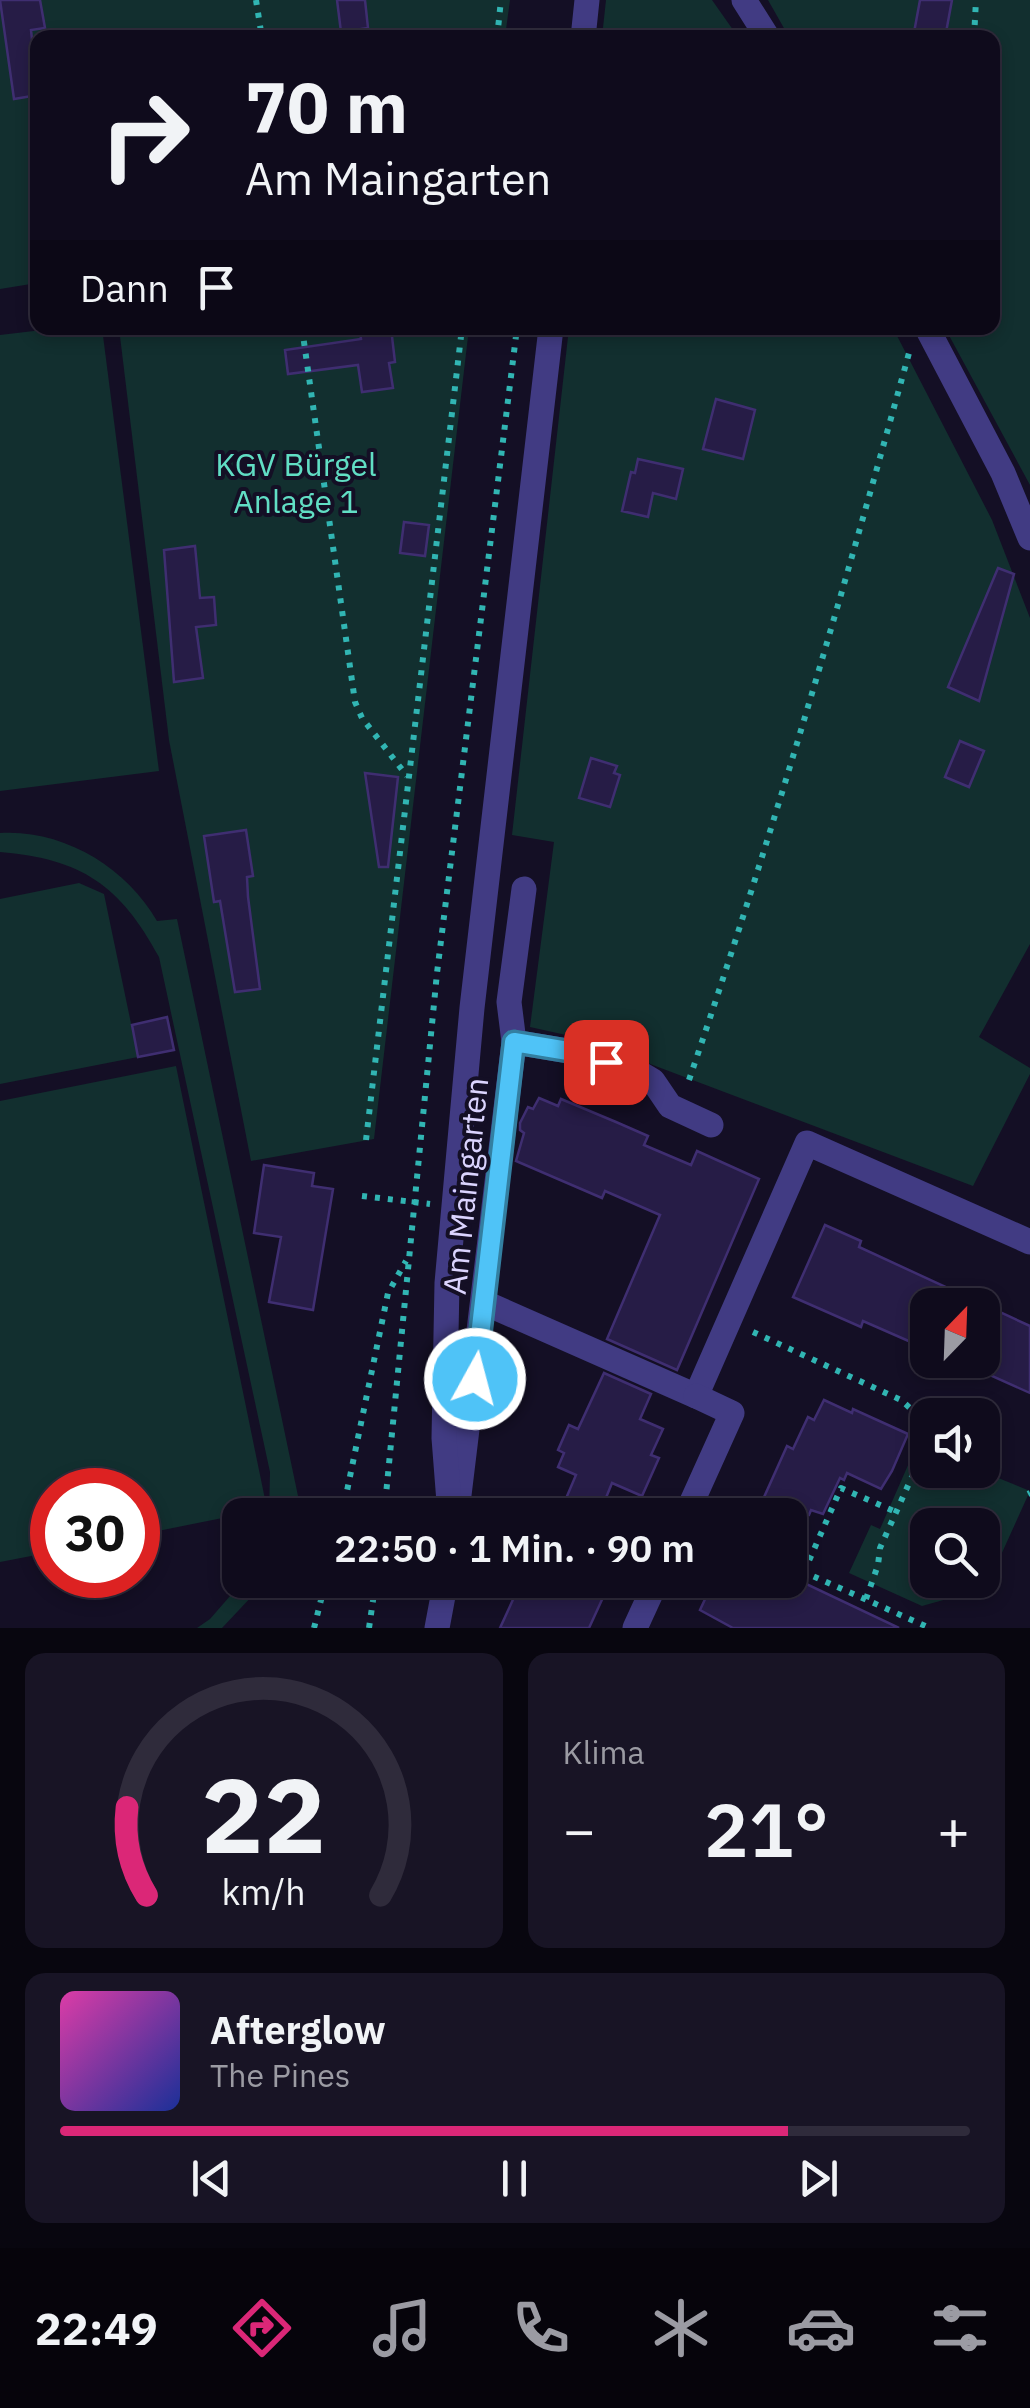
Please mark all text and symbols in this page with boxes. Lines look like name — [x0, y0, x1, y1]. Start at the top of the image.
text: 70 m — [245, 61, 408, 152]
icon: right — [80, 70, 210, 200]
text: Am Maingarten — [245, 149, 551, 207]
icon: arrive — [189, 260, 244, 315]
text: Dann — [80, 263, 169, 312]
park label: KGV Bürgel Anlage 1 — [215, 443, 377, 522]
pin — [564, 1020, 649, 1105]
icon: arrive — [579, 1035, 634, 1090]
street label: Am Maingarten — [433, 1075, 497, 1297]
north arrow — [910, 1288, 1000, 1378]
map controls — [910, 1288, 1000, 1598]
position arrow — [423, 1327, 527, 1431]
button: sound — [910, 1398, 1000, 1488]
speed limit sign: 30 — [30, 1468, 160, 1598]
button: search — [910, 1508, 1000, 1598]
text: 22:50 · 1 Min. · 90 m — [334, 1523, 695, 1572]
text: Klima — [563, 1731, 645, 1773]
text: 22 — [201, 1746, 326, 1882]
text: 21° — [704, 1780, 829, 1878]
text: − — [563, 1794, 596, 1865]
text: + — [937, 1794, 970, 1865]
text: km/h — [222, 1868, 306, 1915]
text: Afterglow — [210, 2005, 386, 2054]
text: The Pines — [210, 2054, 350, 2096]
icon: previous — [184, 2151, 239, 2206]
icon: pause — [487, 2151, 542, 2206]
icon: next — [791, 2151, 846, 2206]
icon: directions — [227, 2293, 297, 2363]
icon: music — [367, 2293, 437, 2363]
icon: phone — [506, 2293, 576, 2363]
icon: climate — [646, 2293, 716, 2363]
icon: car — [786, 2293, 856, 2363]
icon: filters — [925, 2293, 995, 2363]
text: 22:49 — [35, 2299, 158, 2357]

